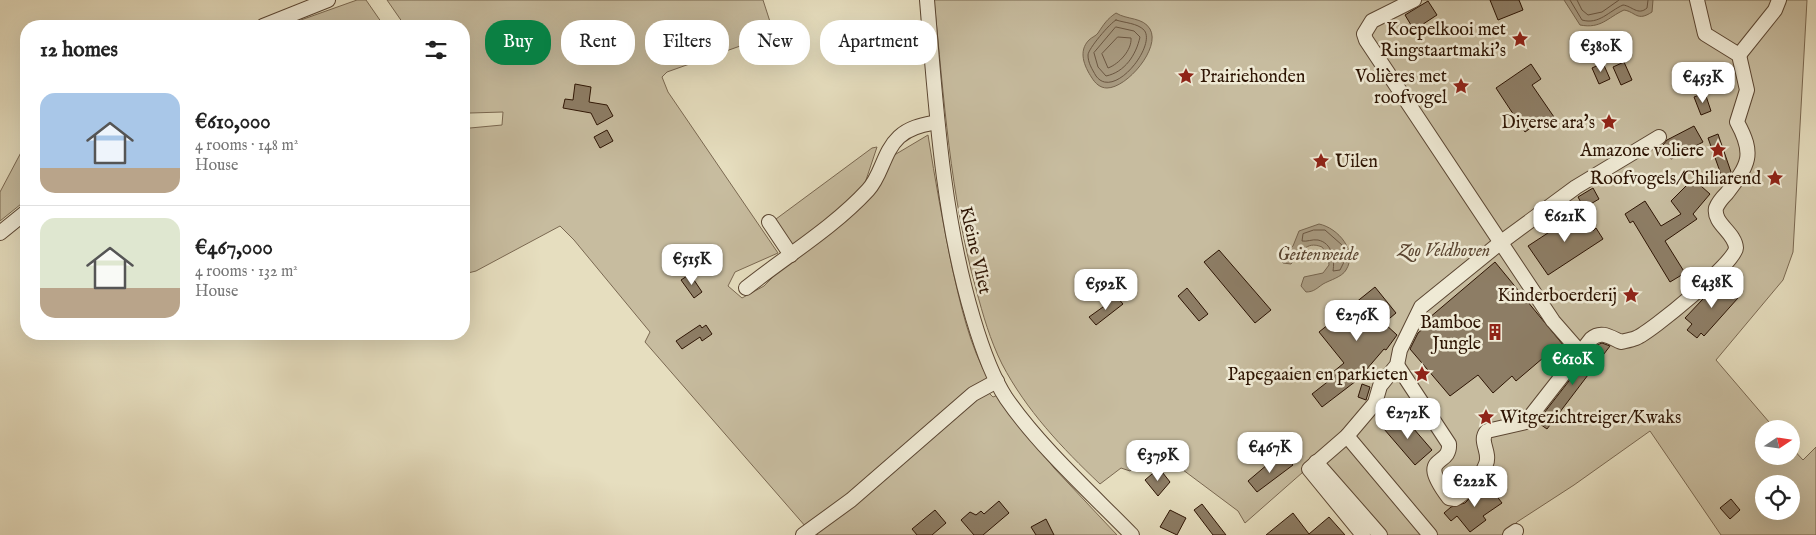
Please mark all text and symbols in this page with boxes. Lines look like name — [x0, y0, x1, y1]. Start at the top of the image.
place label: Koepelkooi met Ringstaartmaki's — [1380, 19, 1506, 63]
chip: Buy — [485, 20, 551, 65]
chip: Rent — [561, 20, 635, 65]
chip: Filters — [645, 20, 729, 65]
chip: New — [739, 20, 810, 65]
chip: Apartment — [820, 20, 937, 65]
place icon: Koepelkooi met Ringstaartmaki's — [1510, 29, 1530, 49]
pin: €380K — [1566, 30, 1636, 73]
icon: filters — [422, 36, 450, 64]
text: 12 homes — [40, 37, 118, 64]
text: €380K — [1580, 37, 1622, 57]
pin: €453K — [1668, 62, 1738, 104]
place icon: Prairiehonden — [1176, 66, 1196, 86]
place label: Prairiehonden — [1200, 66, 1306, 89]
place label: Volières met roofvogel — [1354, 66, 1447, 110]
text: €453K — [1683, 68, 1723, 88]
place icon: Volières met roofvogel — [1451, 76, 1471, 96]
text: €610,000 — [195, 109, 271, 136]
place label: Diverse ara's — [1501, 112, 1595, 135]
place icon: Diverse ara's — [1599, 112, 1619, 132]
icon: home — [80, 113, 140, 173]
text: 4 rooms · 148 m² — [195, 136, 298, 156]
place label: Amazone voliere — [1579, 140, 1704, 163]
place icon: Amazone voliere — [1708, 140, 1728, 160]
place icon: Uilen — [1311, 151, 1331, 171]
place label: Uilen — [1335, 151, 1378, 174]
text: House — [195, 156, 238, 176]
place label: Roofvogels/Chiliarend — [1590, 168, 1761, 191]
place icon: Roofvogels/Chiliarend — [1765, 168, 1785, 188]
pin: €621K — [1530, 200, 1600, 243]
street label: Kleine Vliet — [953, 204, 996, 296]
text: €621K — [1544, 207, 1586, 227]
text: €467,000 — [195, 235, 273, 262]
icon: home — [80, 238, 140, 298]
park label: Zoo Veldhoven — [1396, 240, 1490, 263]
pin: €515K — [657, 244, 727, 286]
park label: Geitenweide — [1277, 244, 1359, 267]
text: €515K — [673, 250, 711, 270]
text: 4 rooms · 132 m² — [195, 262, 298, 282]
pin: €438K — [1677, 266, 1747, 309]
pin: €592K — [1071, 268, 1141, 311]
text: €438K — [1691, 273, 1733, 293]
text: €592K — [1085, 275, 1127, 295]
text: House — [195, 282, 238, 302]
place label: Kinderboerderij — [1497, 285, 1617, 308]
place icon: Kinderboerderij — [1621, 285, 1641, 305]
pin: €276K — [1322, 300, 1392, 342]
text: €276K — [1336, 306, 1378, 326]
place label: Bamboe Jungle — [1420, 312, 1481, 356]
building icon: Bamboe Jungle — [1485, 322, 1505, 342]
pin: €610K — [1538, 344, 1608, 386]
text: €610K — [1552, 350, 1594, 370]
place label: Papegaaien en parkieten — [1228, 364, 1408, 387]
place icon: Papegaaien en parkieten — [1412, 364, 1432, 384]
pin: €272K — [1373, 398, 1443, 440]
text: €272K — [1386, 404, 1430, 424]
place icon: Witgezichtreiger/Kwaks — [1476, 407, 1496, 427]
place label: Witgezichtreiger/Kwaks — [1500, 407, 1681, 430]
north arrow — [1755, 420, 1800, 465]
map controls — [1755, 420, 1800, 520]
pin: €467K — [1235, 432, 1305, 474]
text: €467K — [1248, 438, 1292, 458]
pin: €379K — [1123, 440, 1193, 482]
text: €379K — [1137, 446, 1179, 466]
pin: €222K — [1440, 466, 1510, 508]
text: €222K — [1453, 472, 1497, 492]
button: locate — [1755, 475, 1800, 520]

